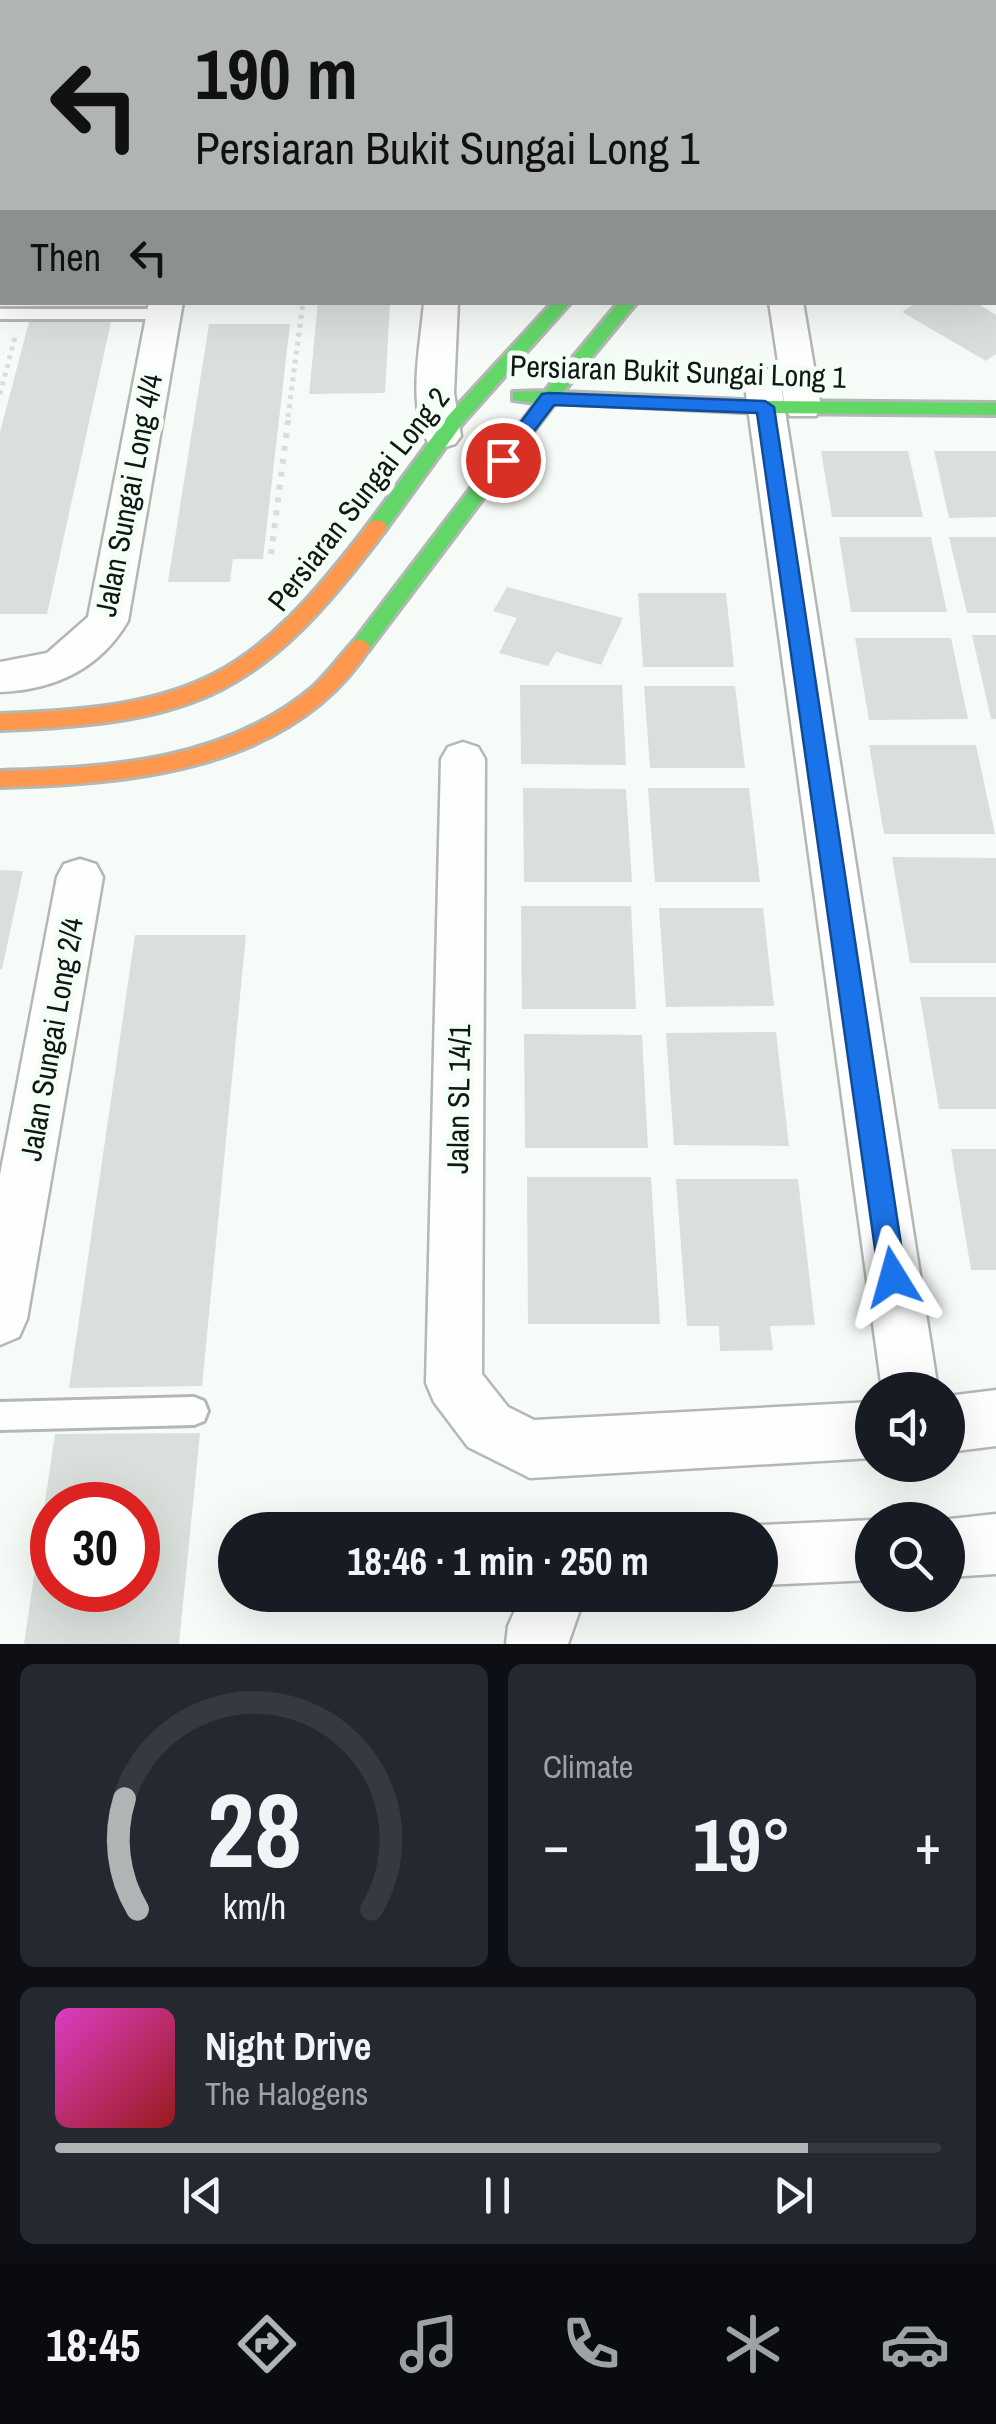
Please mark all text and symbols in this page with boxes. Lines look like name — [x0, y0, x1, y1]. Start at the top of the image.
text: 190 m — [195, 27, 358, 121]
icon: left — [30, 40, 160, 170]
text: Persiaran Bukit Sungai Long 1 — [195, 117, 700, 178]
icon: left — [121, 230, 176, 285]
text: Then — [30, 232, 101, 283]
street label: Persiaran Bukit Sungai Long 1 — [509, 345, 847, 397]
street label: Jalan Sungai Long 4/4 — [85, 370, 171, 620]
street label: Persiaran Sungai Long 2 — [258, 379, 458, 619]
pin — [461, 418, 546, 503]
icon: arrive — [476, 433, 531, 488]
street label: Jalan Sungai Long 2/4 — [10, 914, 92, 1164]
street label: Jalan SL 14/1 — [437, 1024, 479, 1174]
position arrow — [841, 1225, 945, 1329]
map controls — [855, 1372, 965, 1612]
button: sound — [855, 1372, 965, 1482]
speed limit sign: 30 — [30, 1482, 160, 1612]
button: search — [855, 1502, 965, 1612]
text: 18:46 · 1 min · 250 m — [347, 1536, 649, 1587]
text: Climate — [543, 1745, 633, 1788]
text: 28 — [207, 1759, 301, 1899]
text: 19° — [693, 1793, 791, 1894]
text: − — [543, 1807, 569, 1881]
text: + — [915, 1807, 941, 1881]
text: km/h — [222, 1882, 286, 1930]
text: Night Drive — [205, 2021, 371, 2072]
text: The Halogens — [205, 2072, 368, 2115]
icon: previous — [175, 2168, 230, 2223]
icon: pause — [470, 2168, 525, 2223]
icon: next — [766, 2168, 821, 2223]
icon: directions — [232, 2309, 302, 2379]
icon: music — [394, 2309, 464, 2379]
icon: phone — [556, 2309, 626, 2379]
icon: climate — [718, 2309, 788, 2379]
icon: car — [880, 2309, 950, 2379]
text: 18:45 — [46, 2314, 140, 2375]

